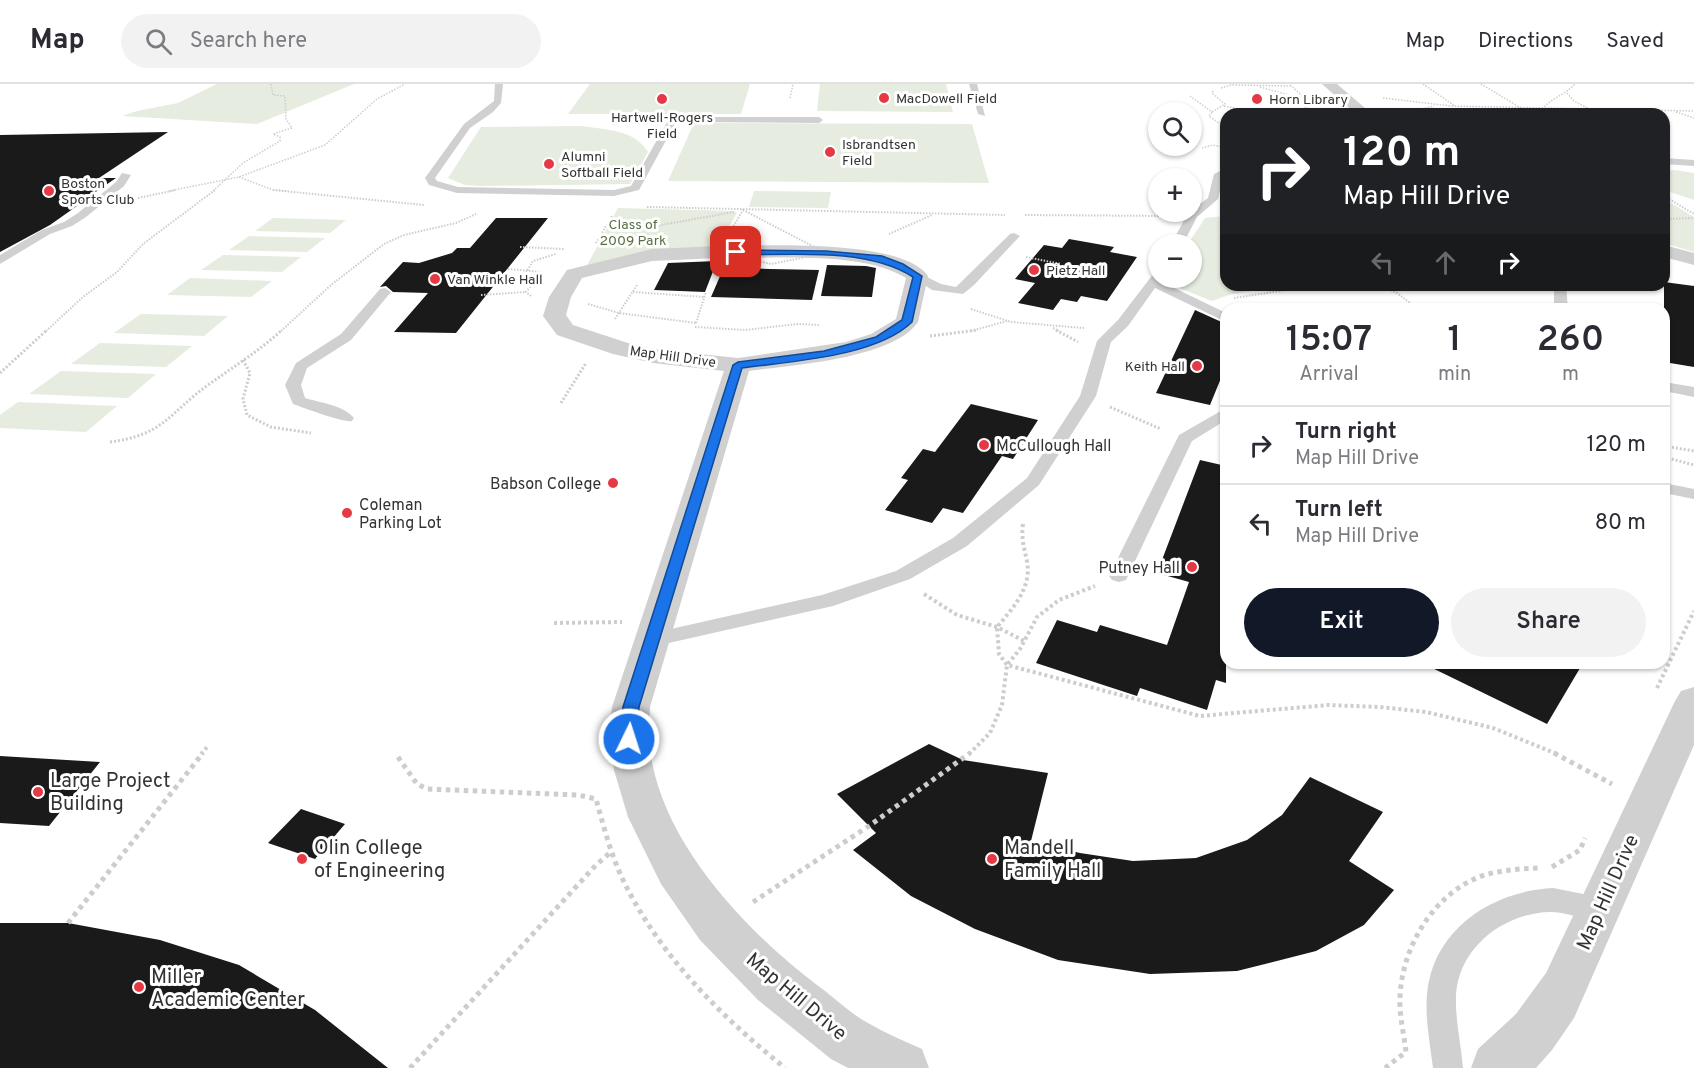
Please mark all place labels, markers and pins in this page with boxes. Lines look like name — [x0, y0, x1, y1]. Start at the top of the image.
marker: MacDowell Field — [877, 91, 891, 105]
place label: MacDowell Field — [896, 91, 997, 108]
marker: Hartwell-Rogers Field — [655, 92, 669, 106]
marker: Horn Library — [1250, 92, 1264, 106]
place label: Horn Library — [1269, 92, 1348, 109]
place label: Hartwell-Rogers Field — [611, 110, 713, 143]
place label: Isbrandtsen Field — [842, 137, 916, 170]
marker: Isbrandtsen Field — [823, 145, 837, 159]
place label: Alumni Softball Field — [561, 149, 643, 182]
marker: Alumni Softball Field — [542, 157, 556, 171]
place label: Boston Sports Club — [61, 176, 135, 209]
marker: Boston Sports Club — [42, 184, 56, 198]
pin — [710, 226, 761, 277]
marker: Pietz Hall — [1027, 263, 1041, 277]
place label: Pietz Hall — [1046, 263, 1105, 280]
marker: Van Winkle Hall — [428, 272, 442, 286]
place label: Van Winkle Hall — [447, 272, 543, 289]
place label: Keith Hall — [1125, 359, 1185, 376]
marker: Keith Hall — [1190, 359, 1204, 373]
place label: McCullough Hall — [996, 437, 1112, 457]
marker: McCullough Hall — [977, 438, 991, 452]
place label: Babson College — [490, 475, 601, 495]
marker: Babson College — [606, 476, 620, 490]
place label: Coleman Parking Lot — [359, 496, 442, 534]
marker: Coleman Parking Lot — [340, 506, 354, 520]
place label: Putney Hall — [1098, 559, 1180, 579]
marker: Putney Hall — [1185, 560, 1199, 574]
place label: Large Project Building — [50, 769, 170, 818]
marker: Large Project Building — [31, 785, 45, 799]
place label: Olin College of Engineering — [314, 836, 445, 885]
place label: Mandell Family Hall — [1004, 836, 1101, 885]
marker: Olin College of Engineering — [295, 852, 309, 866]
marker: Mandell Family Hall — [985, 852, 999, 866]
place label: Miller Academic Center — [151, 965, 305, 1014]
marker: Miller Academic Center — [132, 980, 146, 994]

